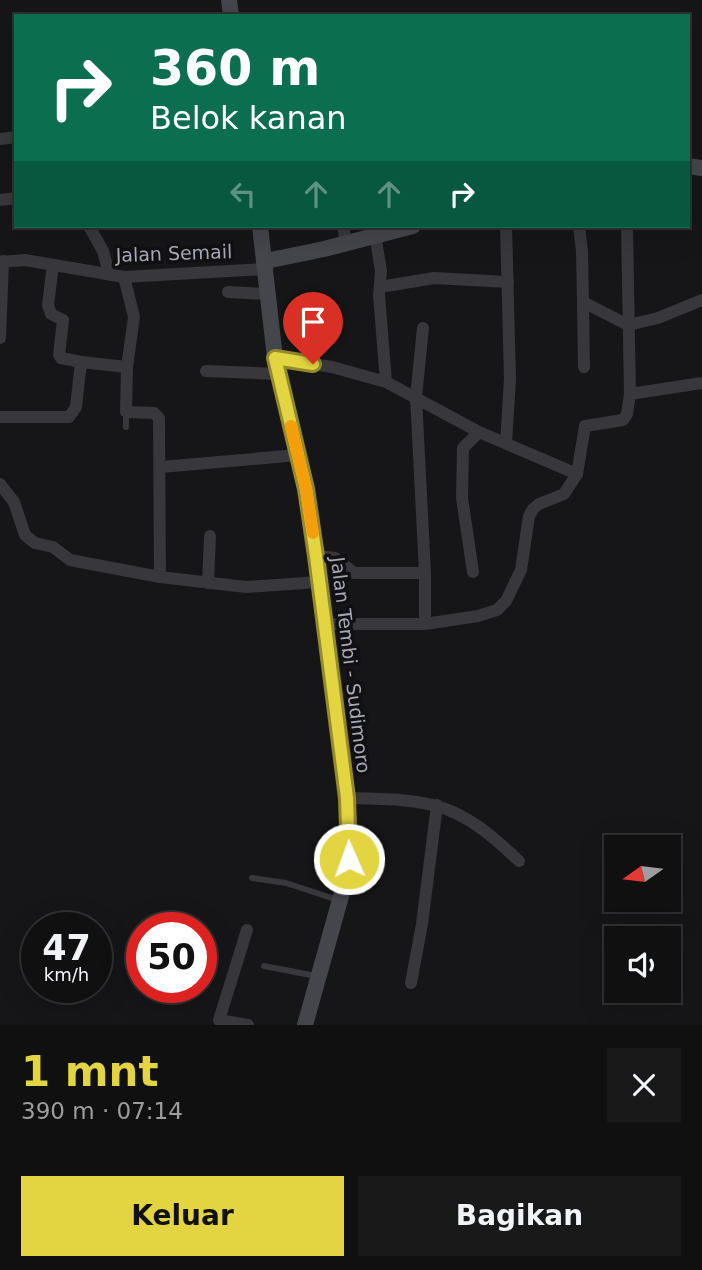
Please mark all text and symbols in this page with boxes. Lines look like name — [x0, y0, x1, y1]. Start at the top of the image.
text: 360 m — [150, 40, 320, 97]
icon: right — [35, 42, 126, 133]
text: Belok kanan — [150, 99, 347, 137]
icon: left — [224, 175, 262, 213]
icon: ahead — [297, 175, 335, 213]
icon: ahead — [370, 175, 408, 213]
icon: right — [443, 175, 481, 213]
street label: Jalan Semail — [114, 240, 233, 266]
pin — [283, 292, 343, 364]
icon: arrive — [294, 303, 332, 341]
street label: Jalan Tembi - Sudimoro — [327, 555, 375, 774]
position arrow — [312, 822, 386, 896]
north arrow — [604, 835, 681, 912]
map controls — [604, 835, 681, 1003]
speed limit sign: 50 — [126, 912, 217, 1003]
button: sound — [604, 926, 681, 1003]
text: 47 — [42, 928, 91, 968]
text: km/h — [44, 964, 89, 985]
text: 1 mnt — [21, 1047, 159, 1096]
button: close — [607, 1048, 681, 1122]
text: 390 m · 07:14 — [21, 1098, 183, 1124]
button: Keluar — [21, 1176, 344, 1256]
button: Bagikan — [358, 1176, 681, 1256]

